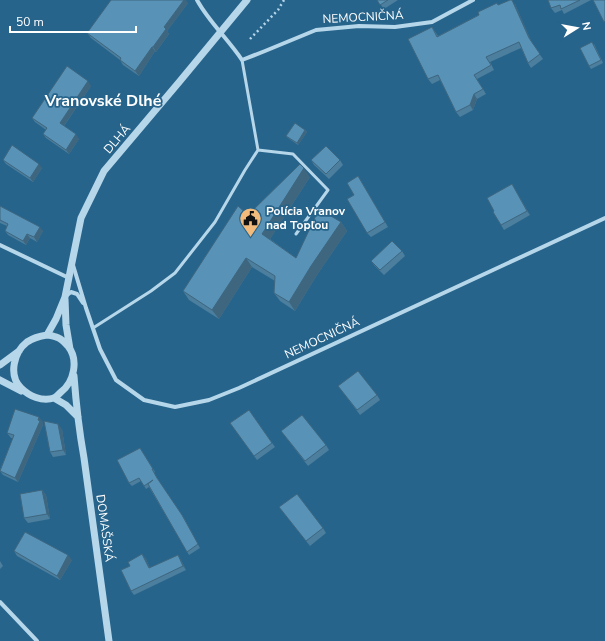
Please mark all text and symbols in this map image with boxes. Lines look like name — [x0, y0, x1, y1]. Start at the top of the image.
street label: NEMOCNIČNÁ — [322, 7, 404, 27]
scale bar — [10, 8, 136, 34]
north arrow — [557, 8, 597, 48]
text: 50 m — [16, 14, 44, 30]
text: N — [578, 21, 594, 32]
district label: Vranovské Dlhé — [44, 90, 162, 112]
street label: DLHÁ — [100, 121, 134, 157]
place label: Polícia Vranov nad Topľou — [266, 203, 346, 233]
public building icon: Polícia Vranov nad Topľou — [237, 205, 263, 238]
street label: NEMOCNIČNÁ — [282, 314, 362, 362]
street label: DOMAŠSKÁ — [92, 493, 118, 563]

